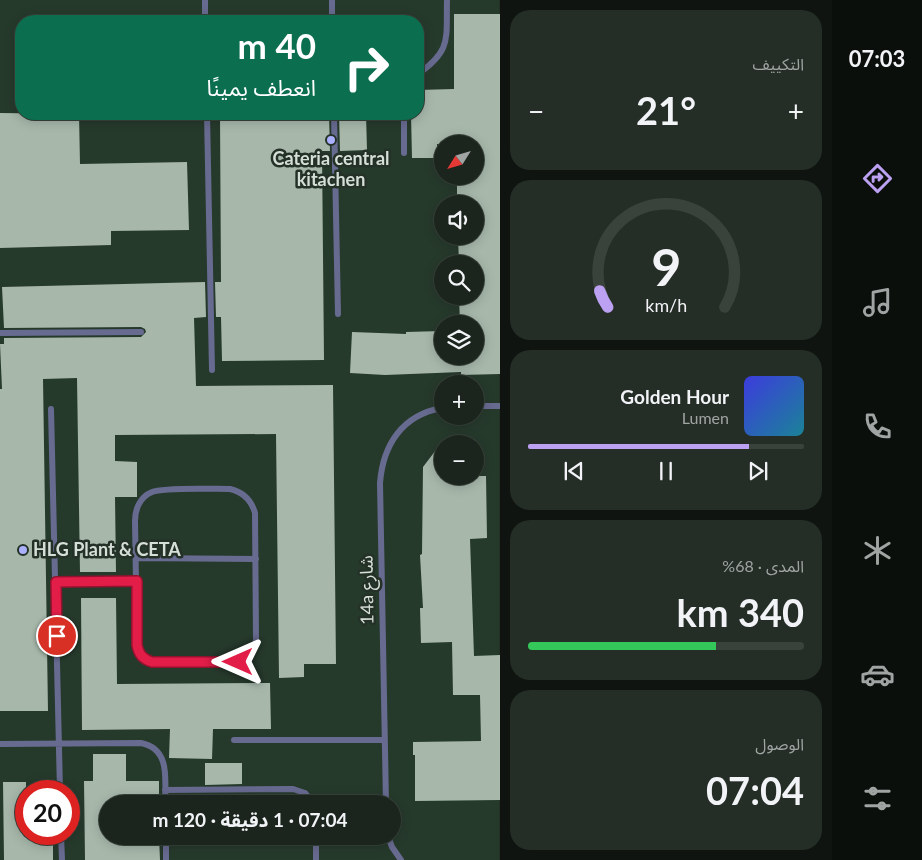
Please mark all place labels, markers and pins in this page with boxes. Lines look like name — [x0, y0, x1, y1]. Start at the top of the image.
marker: Cateria central kitachen — [325, 134, 337, 146]
place label: Cateria central kitachen — [272, 147, 390, 190]
place label: HLG Plant & CETA — [33, 538, 181, 560]
marker: HLG Plant & CETA — [17, 544, 29, 556]
pin — [36, 615, 78, 657]

